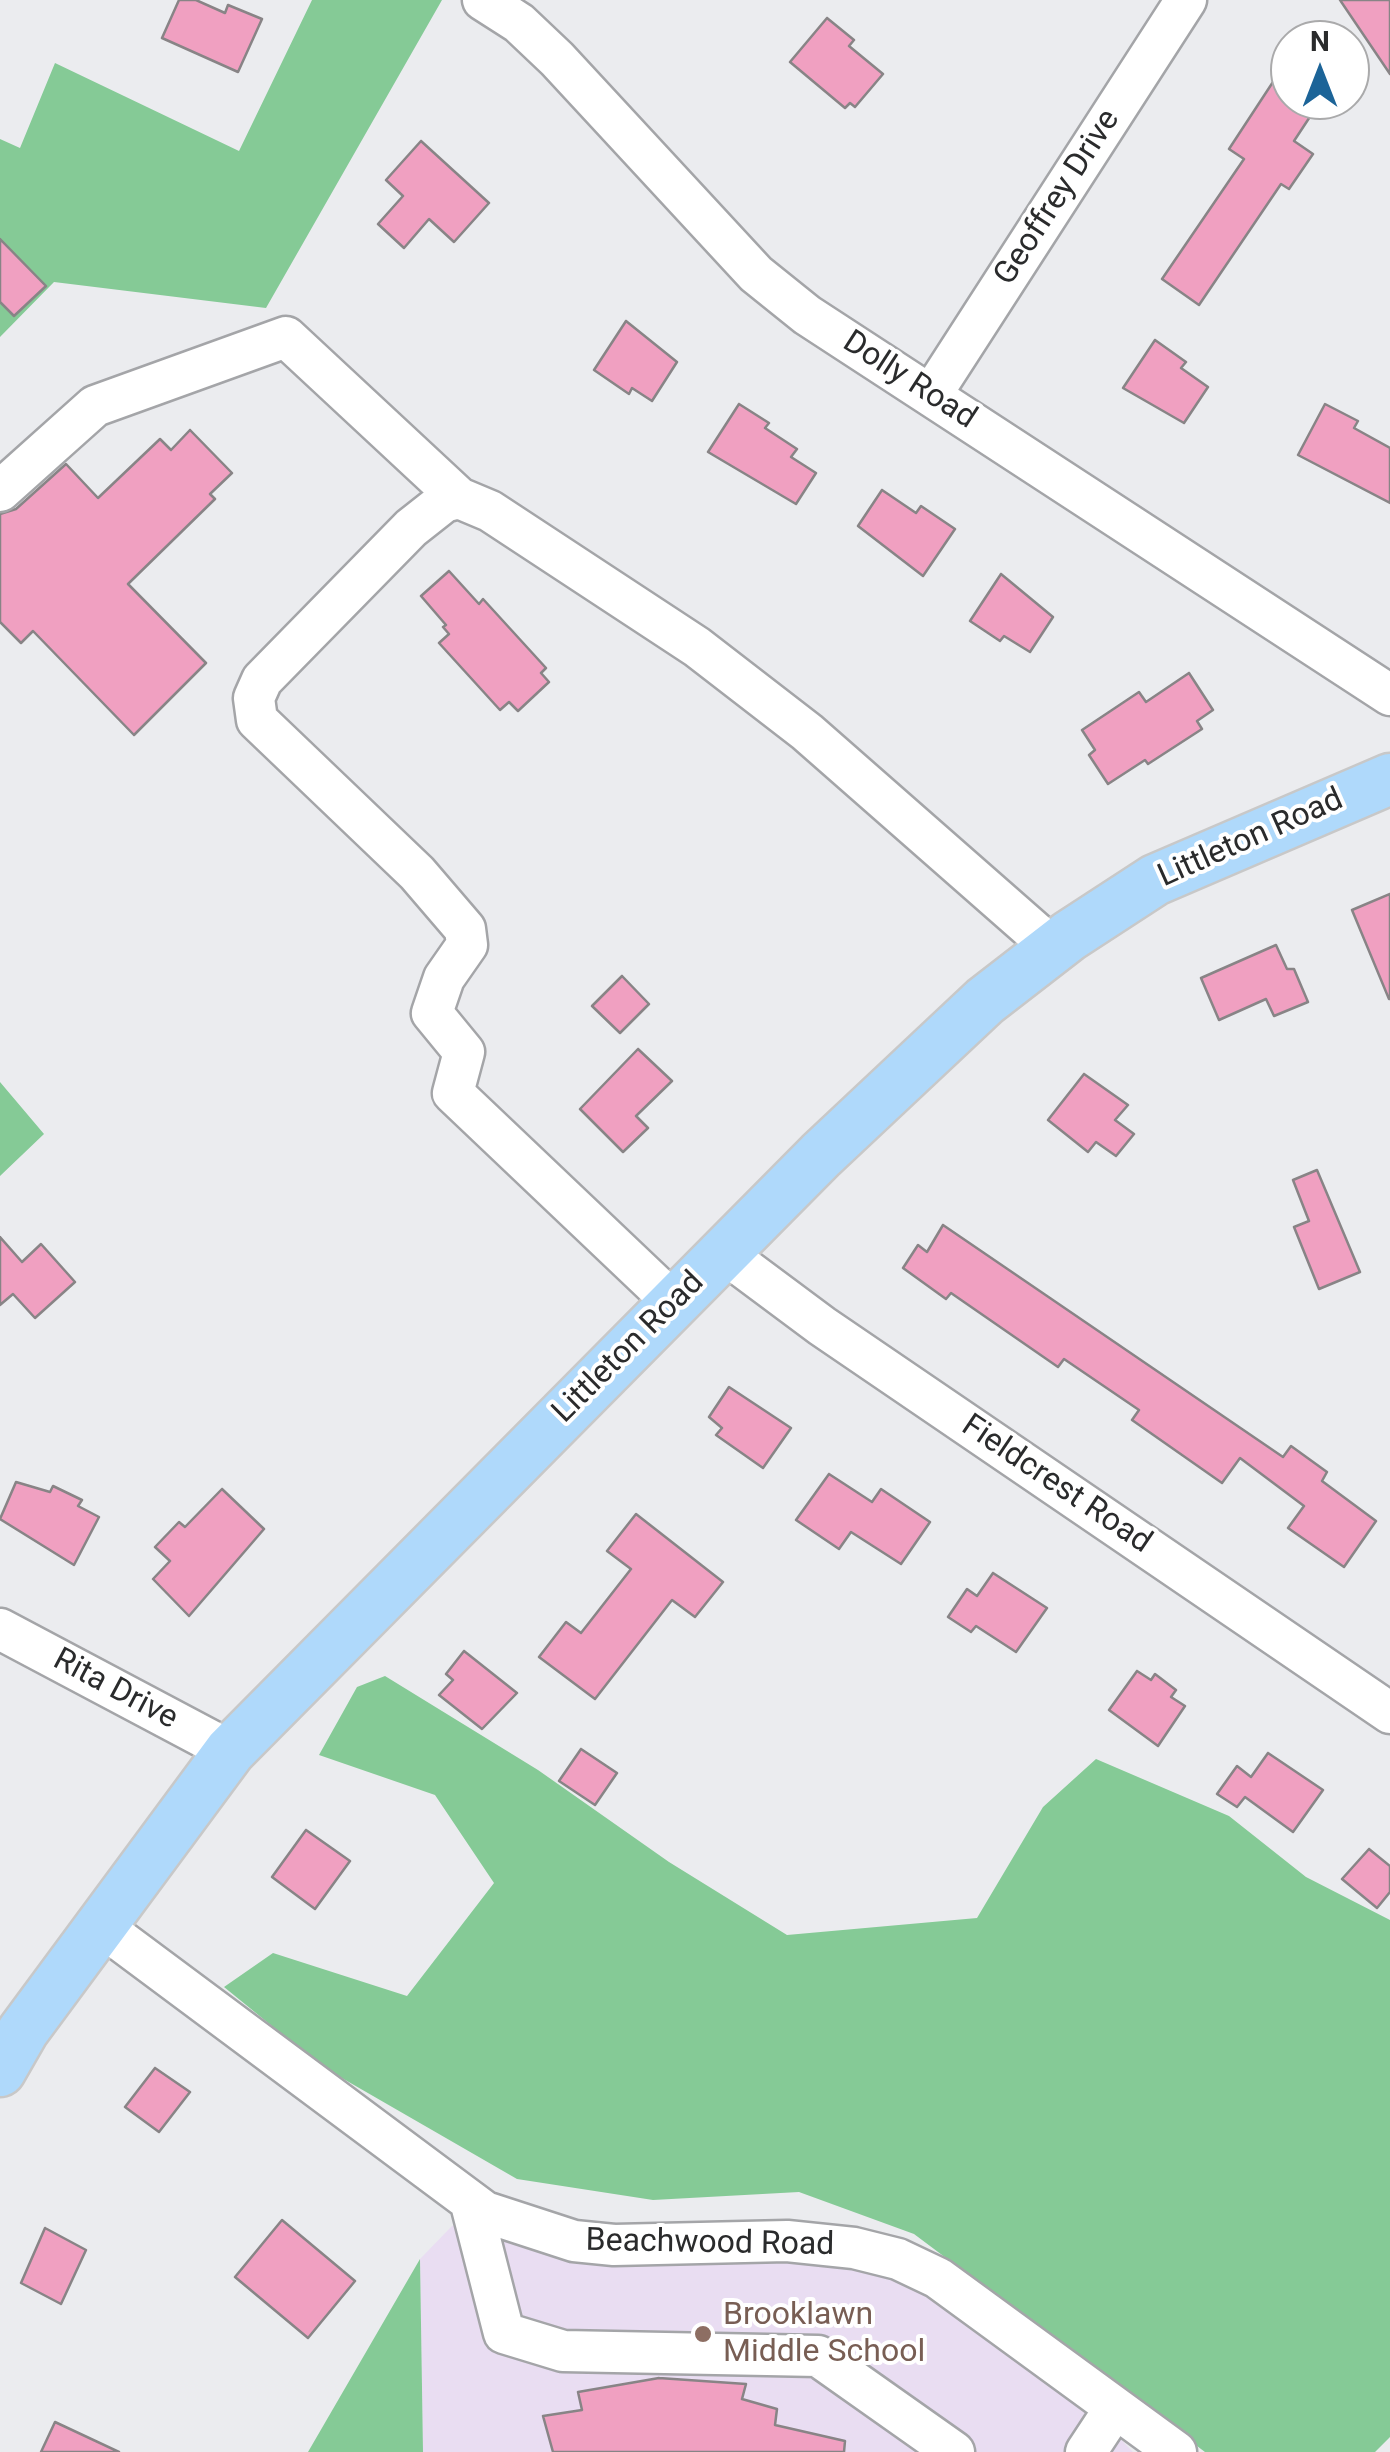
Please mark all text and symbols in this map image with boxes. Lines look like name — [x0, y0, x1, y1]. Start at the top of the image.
north arrow — [1270, 20, 1370, 120]
text: N — [1310, 25, 1330, 58]
street label: Geoffrey Drive — [987, 103, 1129, 293]
street label: Dolly Road — [835, 324, 983, 438]
street label: Littleton Road — [1153, 781, 1349, 897]
street label: Littleton Road — [545, 1264, 713, 1432]
street label: Fieldcrest Road — [954, 1407, 1158, 1563]
street label: Rita Drive — [46, 1641, 184, 1739]
street label: Beachwood Road — [585, 2223, 835, 2265]
place label: Brooklawn Middle School — [723, 2297, 925, 2372]
marker: Brooklawn Middle School — [692, 2323, 714, 2345]

